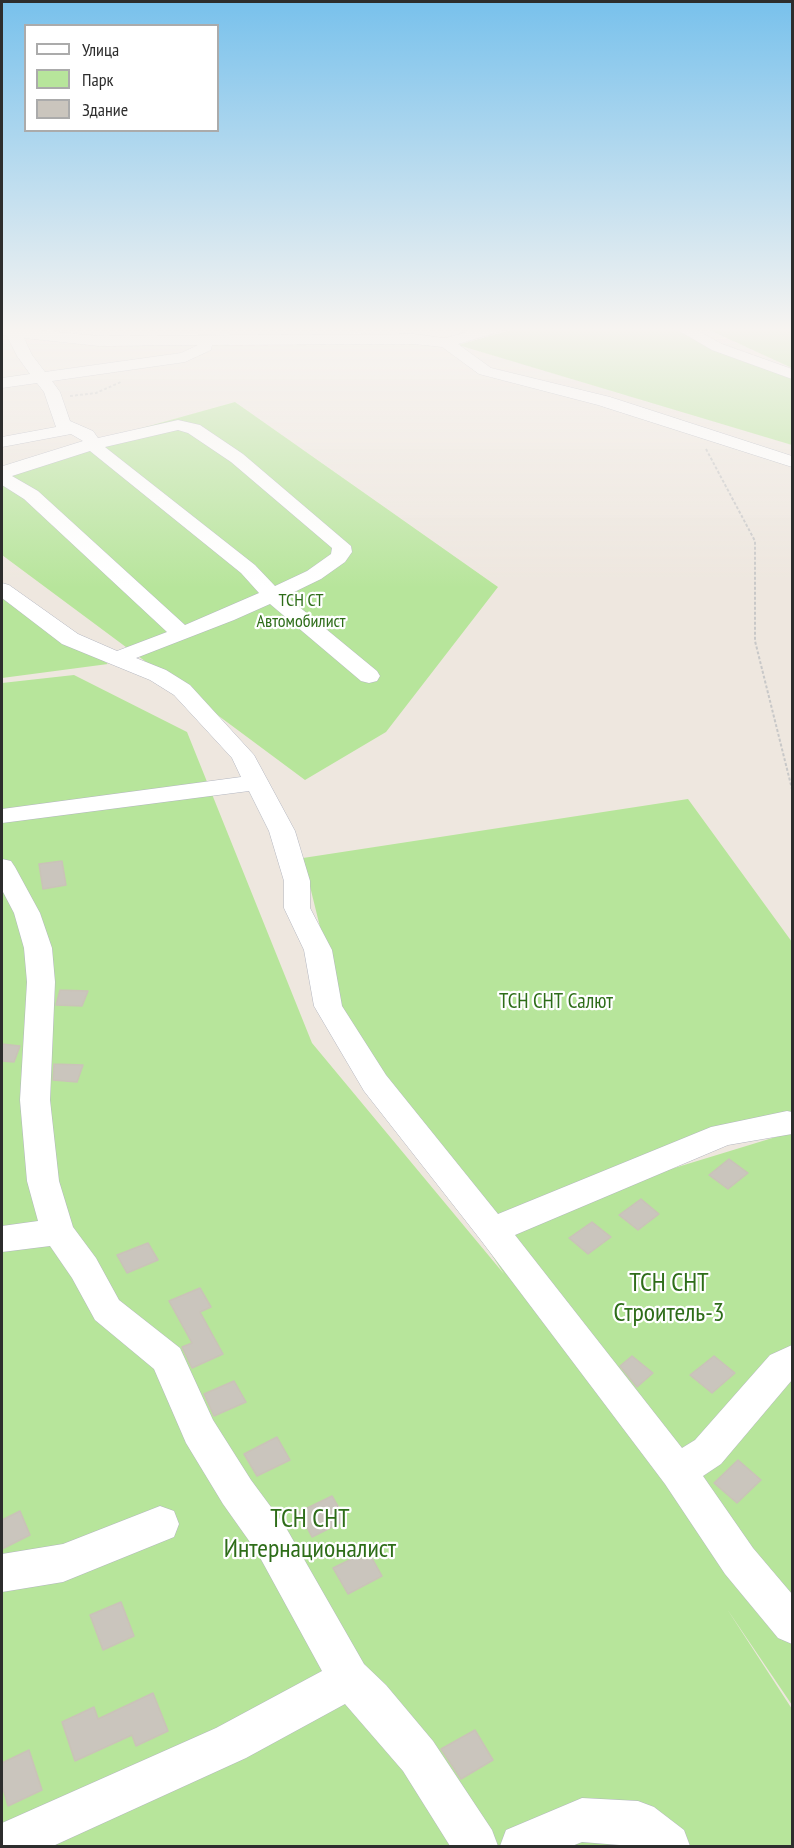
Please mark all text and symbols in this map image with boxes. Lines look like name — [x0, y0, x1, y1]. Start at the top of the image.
legend — [24, 24, 219, 132]
text: Улица — [82, 38, 119, 61]
text: Парк — [82, 68, 113, 91]
text: Здание — [82, 98, 128, 121]
park label: ТСН СТ Автомобилист — [256, 590, 346, 632]
park label: ТСН СНТ Салют — [499, 989, 613, 1015]
park label: ТСН СНТ Строитель-3 — [614, 1268, 724, 1330]
park label: ТСН СНТ Интернационалист — [224, 1504, 396, 1566]

